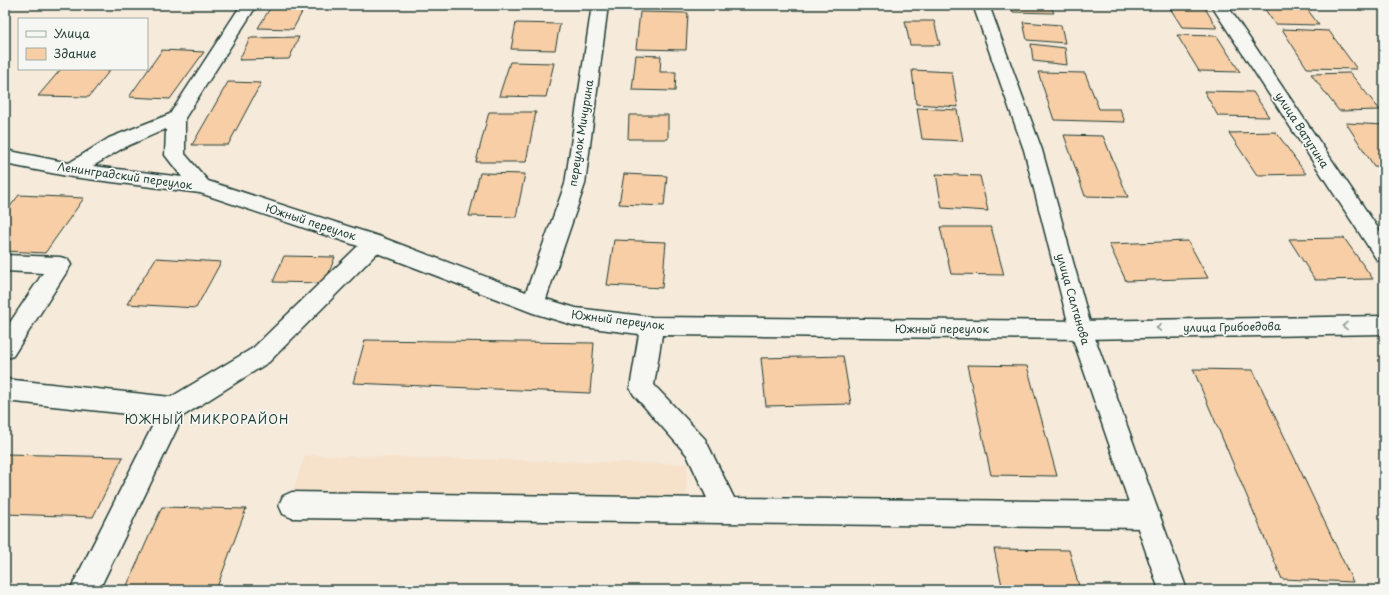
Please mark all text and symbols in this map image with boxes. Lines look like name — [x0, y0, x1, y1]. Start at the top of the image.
legend — [18, 18, 148, 70]
text: Улица — [54, 24, 90, 42]
text: Здание — [54, 44, 96, 62]
street label: переулок Мичурина — [564, 78, 597, 188]
street label: улица Ватутина — [1271, 88, 1333, 171]
street label: Ленинградский переулок — [57, 158, 194, 193]
street label: Южный переулок — [264, 199, 359, 244]
street label: улица Салтанова — [1052, 251, 1095, 347]
street label: Южный переулок — [570, 305, 666, 334]
street label: улица Грибоедова — [1183, 317, 1281, 336]
street label: Южный переулок — [895, 320, 989, 337]
one-way arrow — [1342, 322, 1348, 330]
one-way arrow — [1156, 324, 1162, 333]
district label: ЮЖНЫЙ МИКРОРАЙОН — [125, 410, 289, 428]

